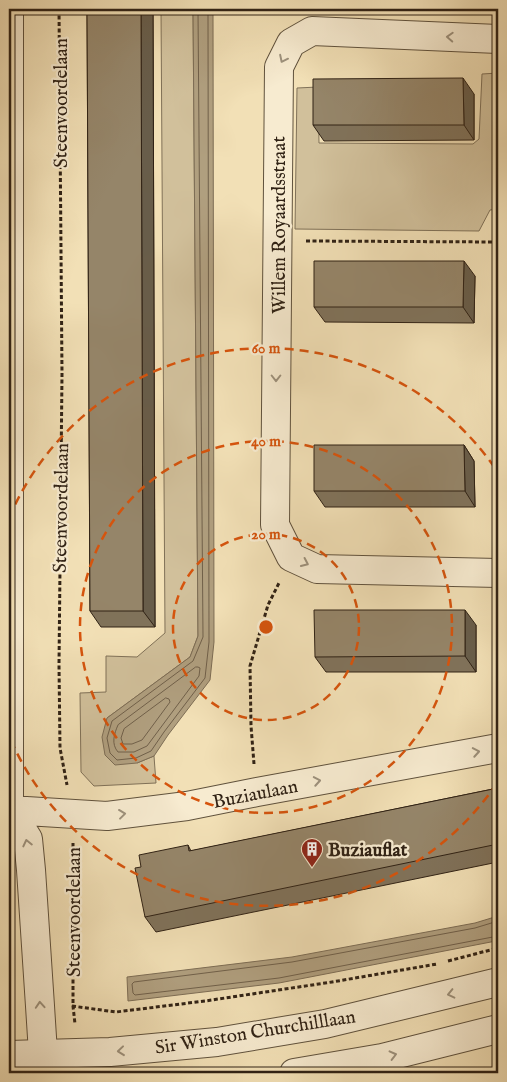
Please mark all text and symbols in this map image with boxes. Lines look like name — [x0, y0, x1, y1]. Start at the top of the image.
one-way arrow — [445, 31, 453, 42]
street label: Steenvoordelaan — [50, 38, 74, 168]
one-way arrow — [279, 54, 289, 63]
street label: Willem Royaardsstraat — [268, 136, 292, 314]
text: 60 m — [252, 339, 281, 358]
one-way arrow — [271, 374, 282, 382]
text: 40 m — [251, 432, 281, 451]
street label: Steenvoordelaan — [49, 443, 75, 573]
text: 20 m — [251, 525, 281, 544]
one-way arrow — [299, 557, 308, 567]
centre of rings — [257, 618, 275, 636]
one-way arrow — [472, 747, 481, 757]
street label: Buziaulaan — [211, 775, 300, 815]
one-way arrow — [312, 776, 321, 786]
one-way arrow — [118, 810, 126, 820]
building icon: Buziauflat — [300, 837, 324, 868]
one-way arrow — [22, 839, 33, 847]
place label: Buziauflat — [328, 839, 408, 863]
street label: Steenvoordelaan — [63, 847, 87, 977]
one-way arrow — [446, 988, 455, 999]
one-way arrow — [35, 1000, 46, 1008]
street label: Sir Winston Churchilllaan — [153, 1005, 357, 1061]
one-way arrow — [117, 1045, 125, 1056]
one-way arrow — [389, 1050, 398, 1061]

